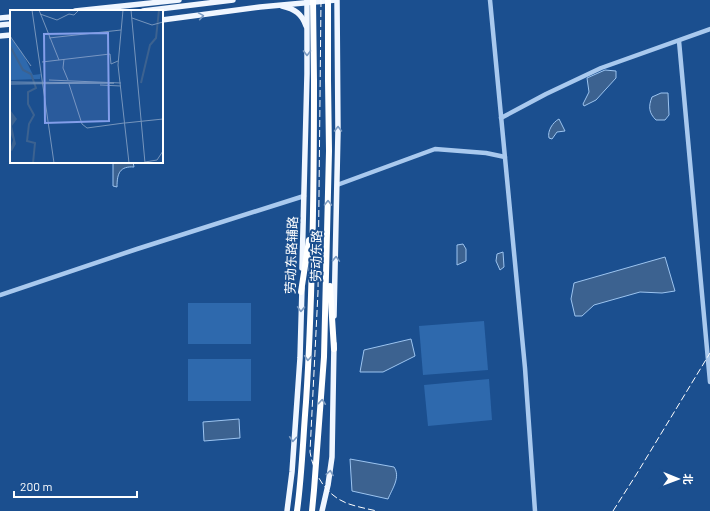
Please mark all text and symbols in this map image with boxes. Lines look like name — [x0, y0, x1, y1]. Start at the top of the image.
inset map — [10, 10, 163, 163]
one-way arrow — [198, 12, 204, 21]
one-way arrow — [303, 50, 311, 56]
one-way arrow — [334, 126, 342, 132]
one-way arrow — [323, 200, 332, 206]
street label: 劳动东路辅路 — [282, 216, 300, 294]
street label: 劳动东路 — [308, 230, 324, 282]
one-way arrow — [331, 256, 340, 262]
one-way arrow — [297, 306, 305, 312]
one-way arrow — [304, 355, 313, 361]
one-way arrow — [317, 399, 326, 406]
one-way arrow — [289, 436, 298, 442]
north arrow — [658, 459, 698, 499]
one-way arrow — [325, 470, 334, 476]
scale bar — [14, 473, 137, 499]
text: 北 — [682, 474, 695, 485]
text: 200 m — [20, 479, 52, 493]

